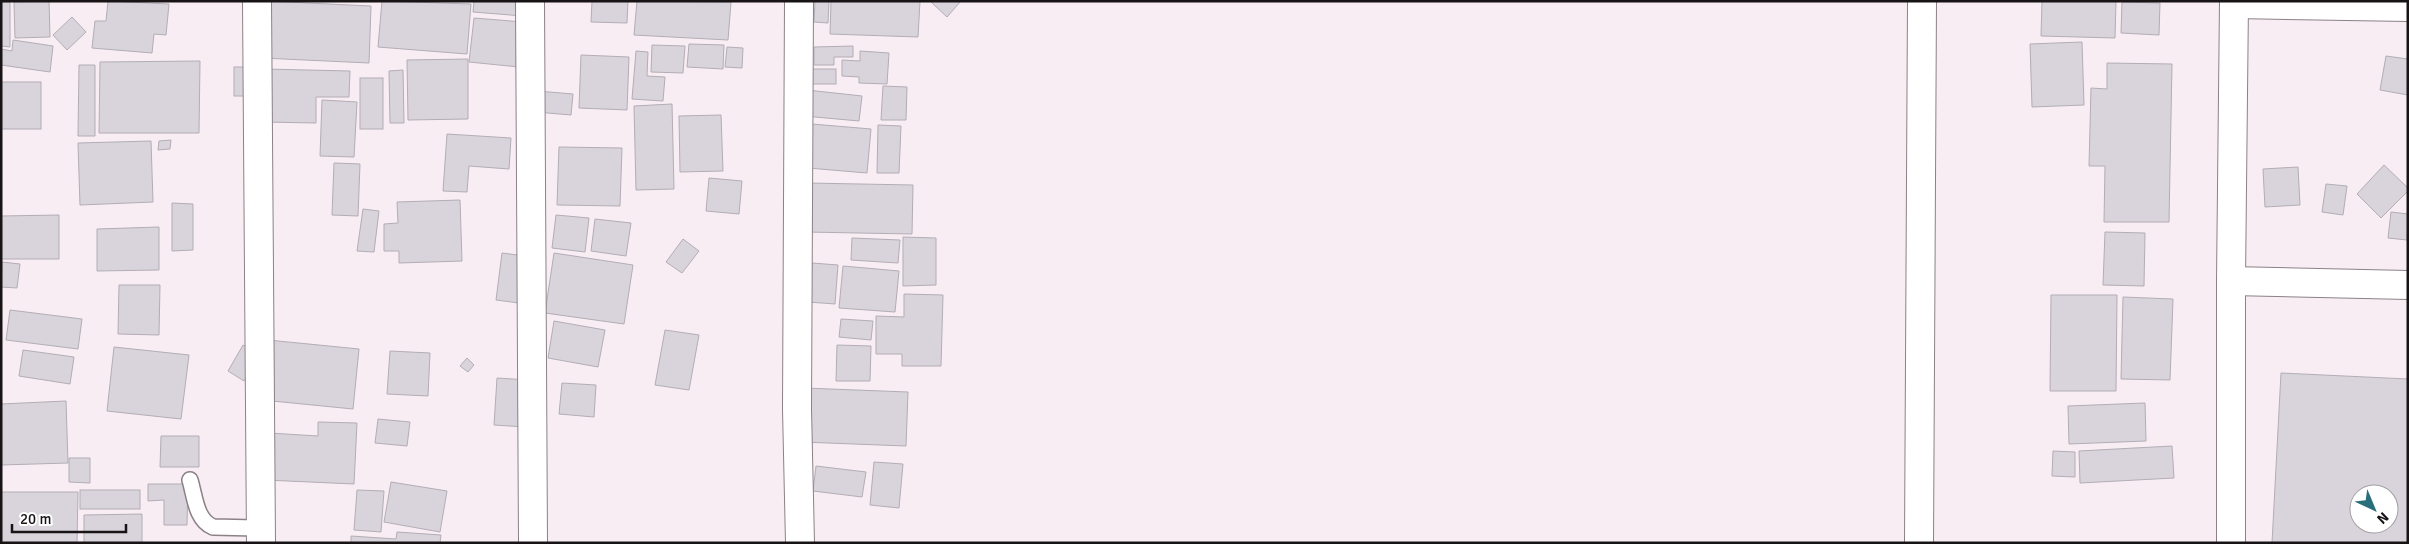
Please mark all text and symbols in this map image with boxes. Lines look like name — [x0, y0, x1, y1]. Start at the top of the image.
north arrow — [2349, 484, 2399, 534]
scale bar — [12, 502, 126, 534]
text: N — [2373, 508, 2392, 527]
text: 20 m — [20, 510, 51, 528]

